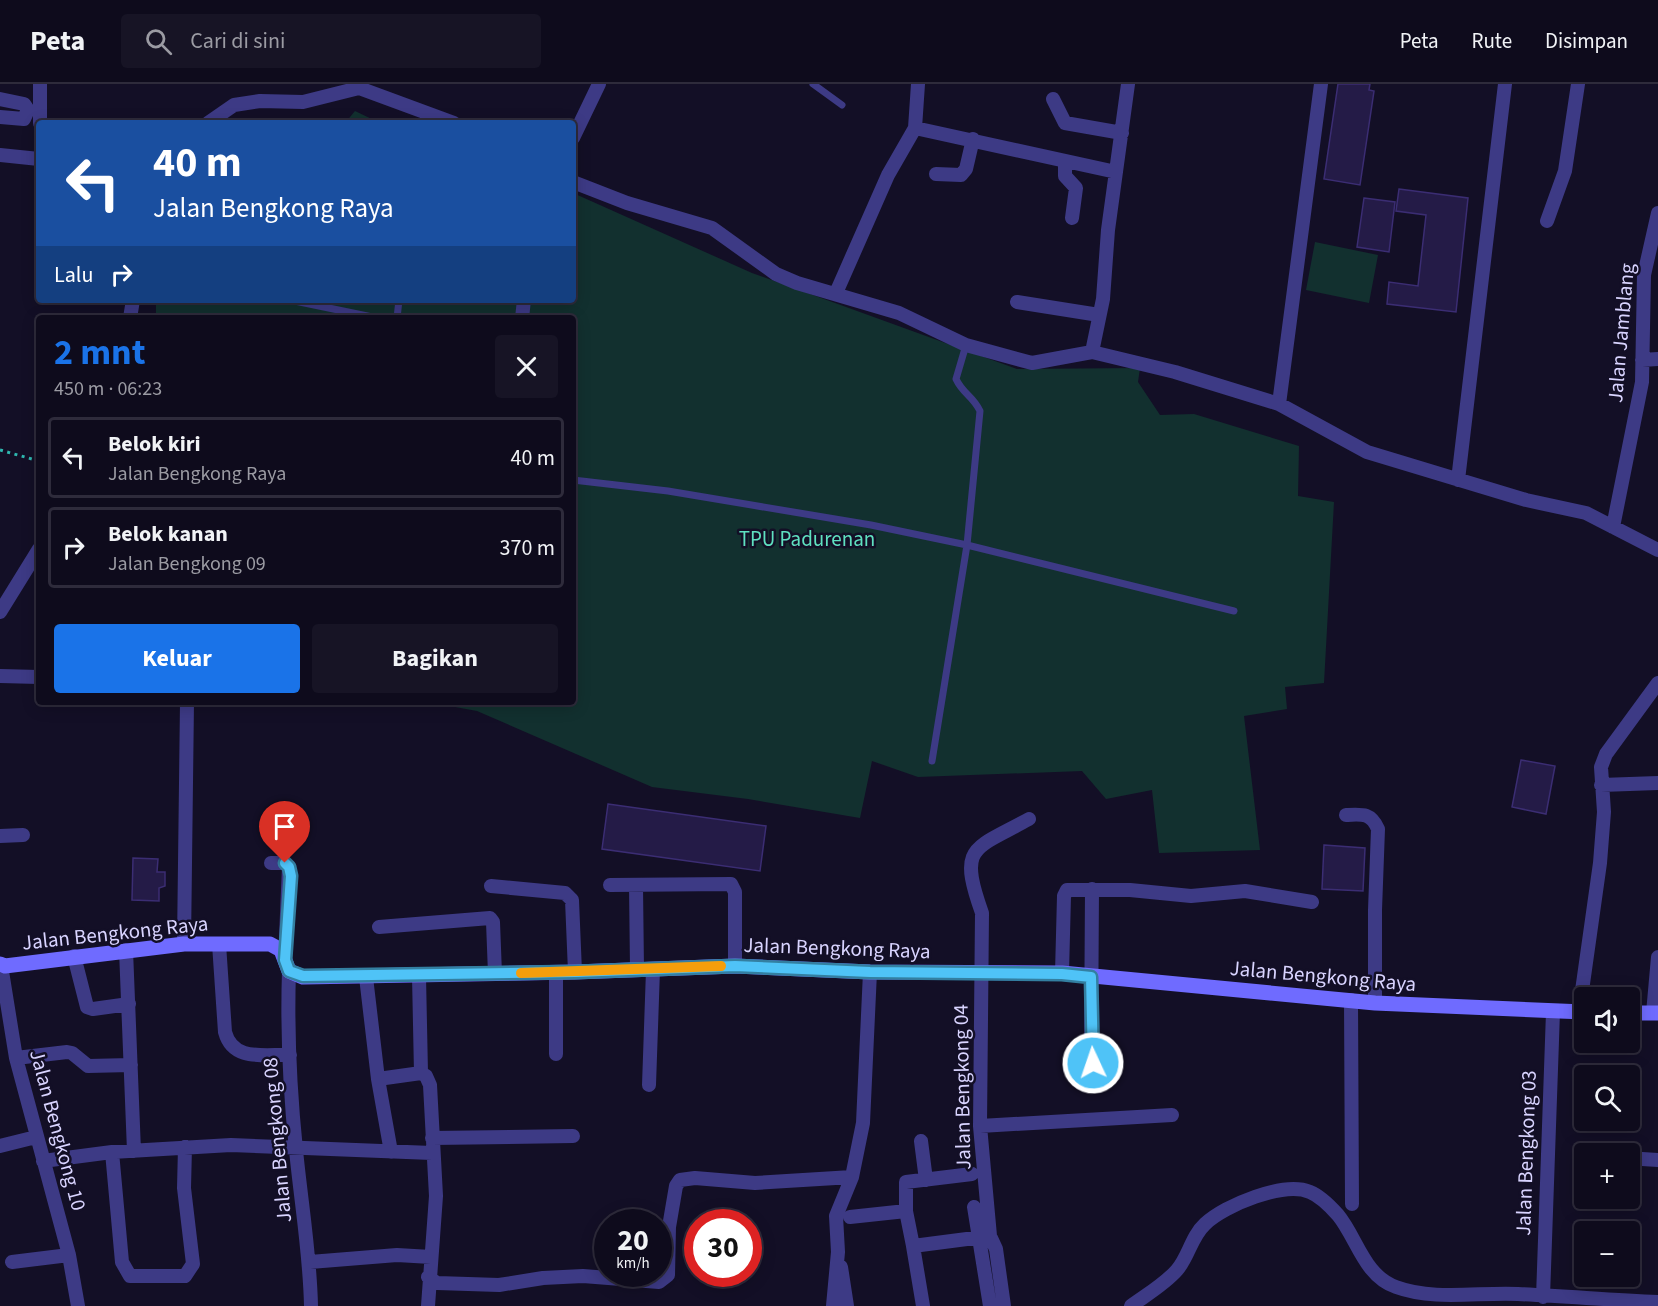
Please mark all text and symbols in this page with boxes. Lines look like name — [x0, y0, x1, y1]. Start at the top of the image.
search box — [121, 14, 541, 68]
text: Peta — [30, 21, 85, 61]
icon: search — [142, 25, 175, 58]
text: Cari di sini — [190, 25, 285, 57]
text: Peta — [1400, 26, 1438, 56]
text: Rute — [1471, 26, 1512, 56]
text: Disimpan — [1545, 26, 1628, 56]
text: 40 m — [153, 133, 242, 193]
icon: left — [54, 144, 132, 222]
text: Jalan Bengkong Raya — [153, 189, 394, 228]
icon: right — [105, 258, 138, 291]
text: Lalu — [54, 259, 93, 291]
street label: Jalan Jamblang — [1600, 262, 1642, 404]
text: 2 mnt — [54, 327, 145, 378]
button: close — [495, 335, 558, 398]
text: 450 m · 06:23 — [54, 375, 162, 403]
text: Belok kiri — [108, 428, 201, 460]
icon: left — [57, 441, 90, 474]
text: 40 m — [510, 442, 555, 474]
text: Jalan Bengkong Raya — [108, 460, 286, 488]
text: Belok kanan — [108, 518, 228, 550]
park label: TPU Padurenan — [739, 524, 875, 554]
icon: right — [57, 531, 90, 564]
text: 370 m — [500, 532, 555, 564]
text: Jalan Bengkong 09 — [108, 550, 266, 578]
button: Keluar — [54, 624, 300, 693]
button: Bagikan — [312, 624, 558, 693]
pin — [259, 801, 310, 863]
icon: arrive — [268, 810, 301, 843]
street label: Jalan Bengkong Raya — [20, 908, 210, 958]
street label: Jalan Bengkong Raya — [743, 930, 931, 966]
street label: Jalan Bengkong Raya — [1228, 953, 1418, 999]
map controls — [1574, 987, 1640, 1287]
button: sound — [1574, 987, 1640, 1053]
street label: Jalan Bengkong 04 — [946, 1004, 978, 1170]
position arrow — [1061, 1031, 1125, 1095]
street label: Jalan Bengkong 10 — [22, 1046, 94, 1214]
street label: Jalan Bengkong 08 — [255, 1056, 299, 1224]
button: search — [1574, 1065, 1640, 1131]
street label: Jalan Bengkong 03 — [1508, 1070, 1544, 1236]
button: + — [1574, 1143, 1640, 1209]
speed limit sign: 30 — [684, 1209, 762, 1287]
text: 20 — [617, 1219, 649, 1262]
button: − — [1574, 1221, 1640, 1287]
text: km/h — [616, 1253, 650, 1274]

